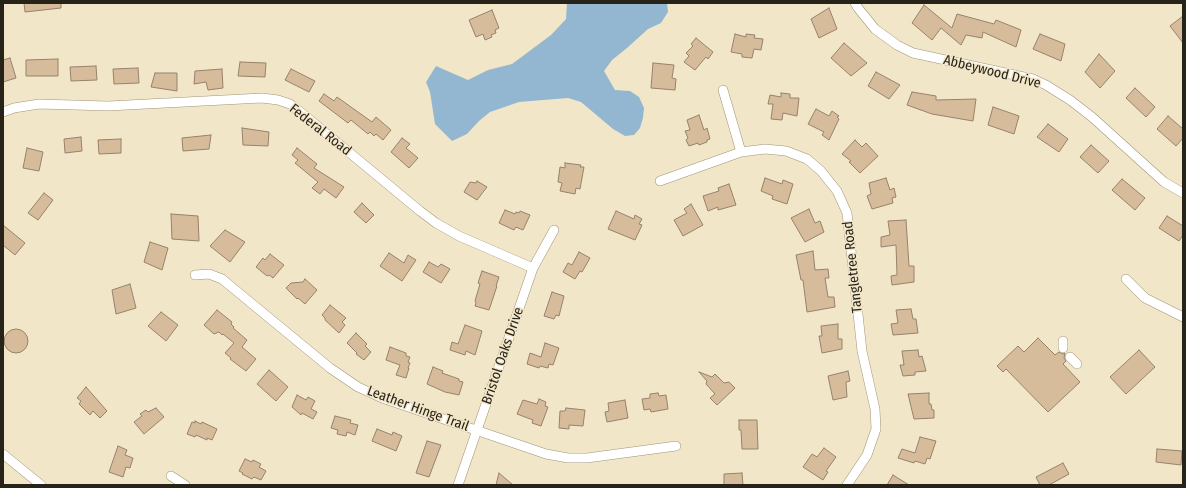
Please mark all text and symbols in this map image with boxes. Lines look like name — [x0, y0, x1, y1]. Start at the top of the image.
street label: Abbeywood Drive — [942, 52, 1042, 92]
street label: Federal Road — [286, 101, 354, 159]
street label: Tangletree Road — [840, 220, 866, 314]
street label: Bristol Oaks Drive — [479, 305, 527, 407]
street label: Leather Hinge Trail — [365, 383, 471, 435]

